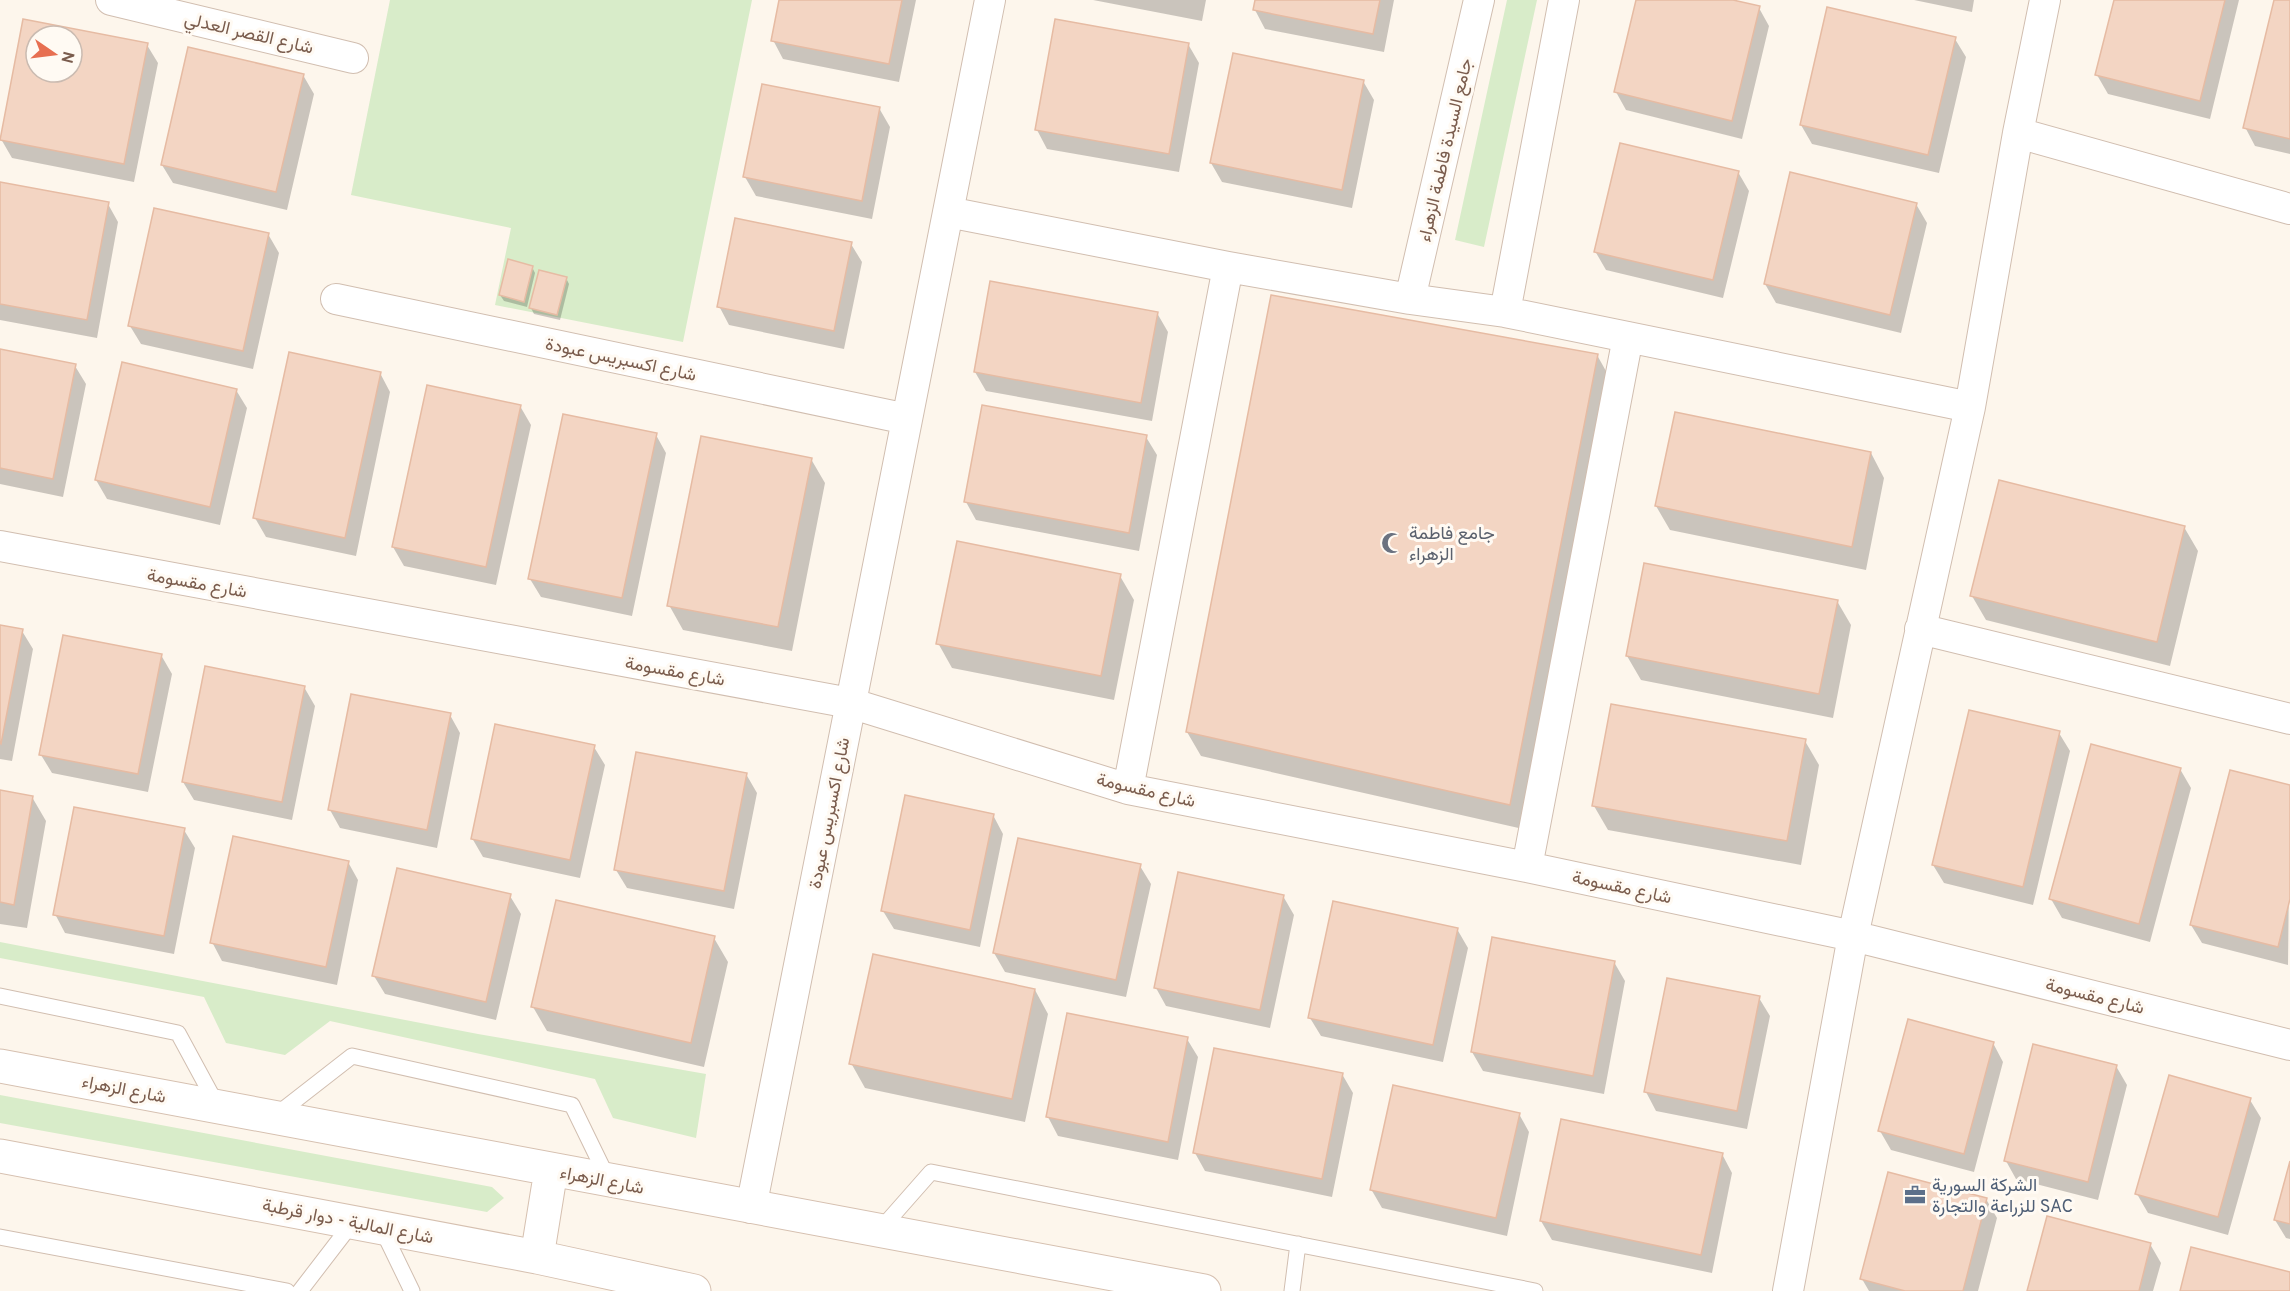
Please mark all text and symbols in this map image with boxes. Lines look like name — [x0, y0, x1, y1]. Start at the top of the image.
street label: شارع القصر العدلي — [182, 8, 315, 62]
north arrow — [24, 24, 84, 84]
text: N — [56, 49, 78, 65]
street label: جامع السيدة فاطمة الزهراء — [1414, 56, 1479, 244]
street label: شارع اكسبريس عبودة — [543, 333, 698, 388]
place label: جامع فاطمة الزهراء — [1409, 523, 1495, 567]
mosque icon: جامع فاطمة الزهراء — [1380, 531, 1404, 555]
street label: شارع مقسومة — [145, 564, 249, 605]
street label: شارع مقسومة — [623, 652, 727, 693]
street label: شارع اكسبريس عبودة — [805, 736, 856, 891]
street label: شارع مقسومة — [1094, 769, 1198, 814]
street label: شارع مقسومة — [1570, 867, 1674, 910]
street label: شارع مقسومة — [2043, 974, 2146, 1021]
street label: شارع الزهراء — [80, 1071, 168, 1110]
street label: شارع الزهراء — [558, 1162, 646, 1201]
place label: الشركة السورية للزراعة والتجارة SAC — [1932, 1175, 2073, 1219]
office icon: الشركة السورية للزراعة والتجارة SAC — [1903, 1183, 1927, 1207]
street label: شارع المالية - دوار قرطبة — [260, 1195, 435, 1250]

